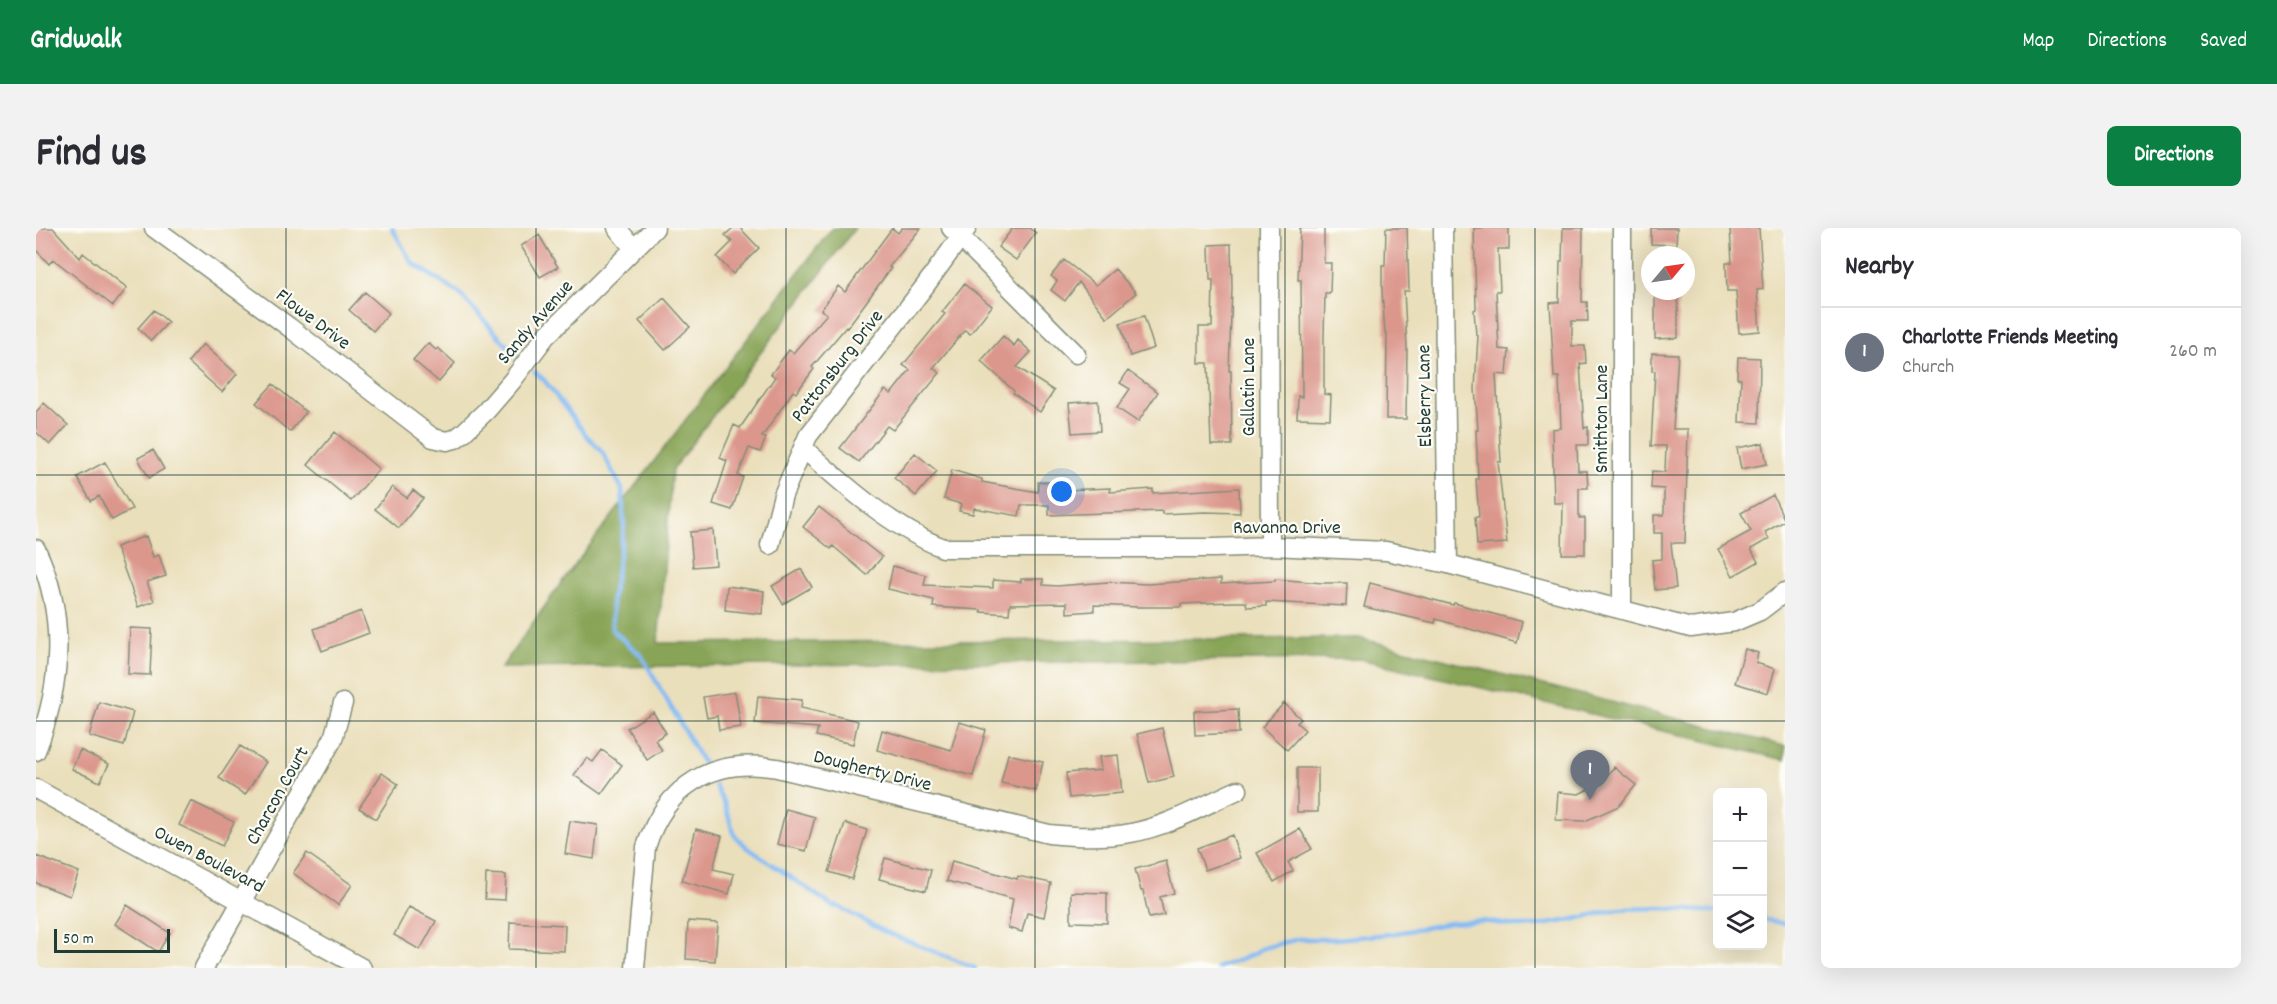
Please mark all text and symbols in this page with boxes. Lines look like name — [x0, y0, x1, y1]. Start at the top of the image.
text: Gridwalk — [30, 22, 122, 62]
text: Map — [2023, 27, 2054, 57]
text: Directions — [2087, 27, 2167, 57]
text: Saved — [2200, 27, 2247, 57]
text: Find us — [36, 126, 147, 186]
button: Directions — [2107, 126, 2241, 186]
north arrow — [1641, 246, 1695, 300]
text: Nearby — [1845, 249, 1913, 286]
street label: Sandy Avenue — [492, 274, 581, 371]
street label: Flowe Drive — [269, 283, 356, 358]
street label: Pattonsburg Drive — [785, 304, 891, 429]
text: Charlotte Friends Meeting — [1902, 323, 2118, 354]
street label: Gallatin Lane — [1236, 337, 1264, 436]
text: 1 — [1862, 338, 1867, 366]
text: 260 m — [2169, 338, 2217, 366]
street label: Elsberry Lane — [1411, 344, 1441, 448]
text: Church — [1902, 354, 1954, 382]
street label: Smithton Lane — [1589, 365, 1617, 473]
your location — [1047, 477, 1076, 506]
street label: Ravanna Drive — [1233, 515, 1341, 543]
street label: Charcon Court — [240, 742, 317, 851]
street label: Dougherty Drive — [810, 744, 934, 800]
pin: 1 — [1570, 750, 1610, 800]
map controls — [1713, 788, 1767, 950]
button: + — [1713, 788, 1767, 842]
street label: Owen Boulevard — [148, 820, 269, 902]
button: − — [1713, 842, 1767, 896]
button: layers — [1713, 896, 1767, 950]
scale bar — [54, 926, 170, 954]
text: 50 m — [63, 928, 94, 951]

